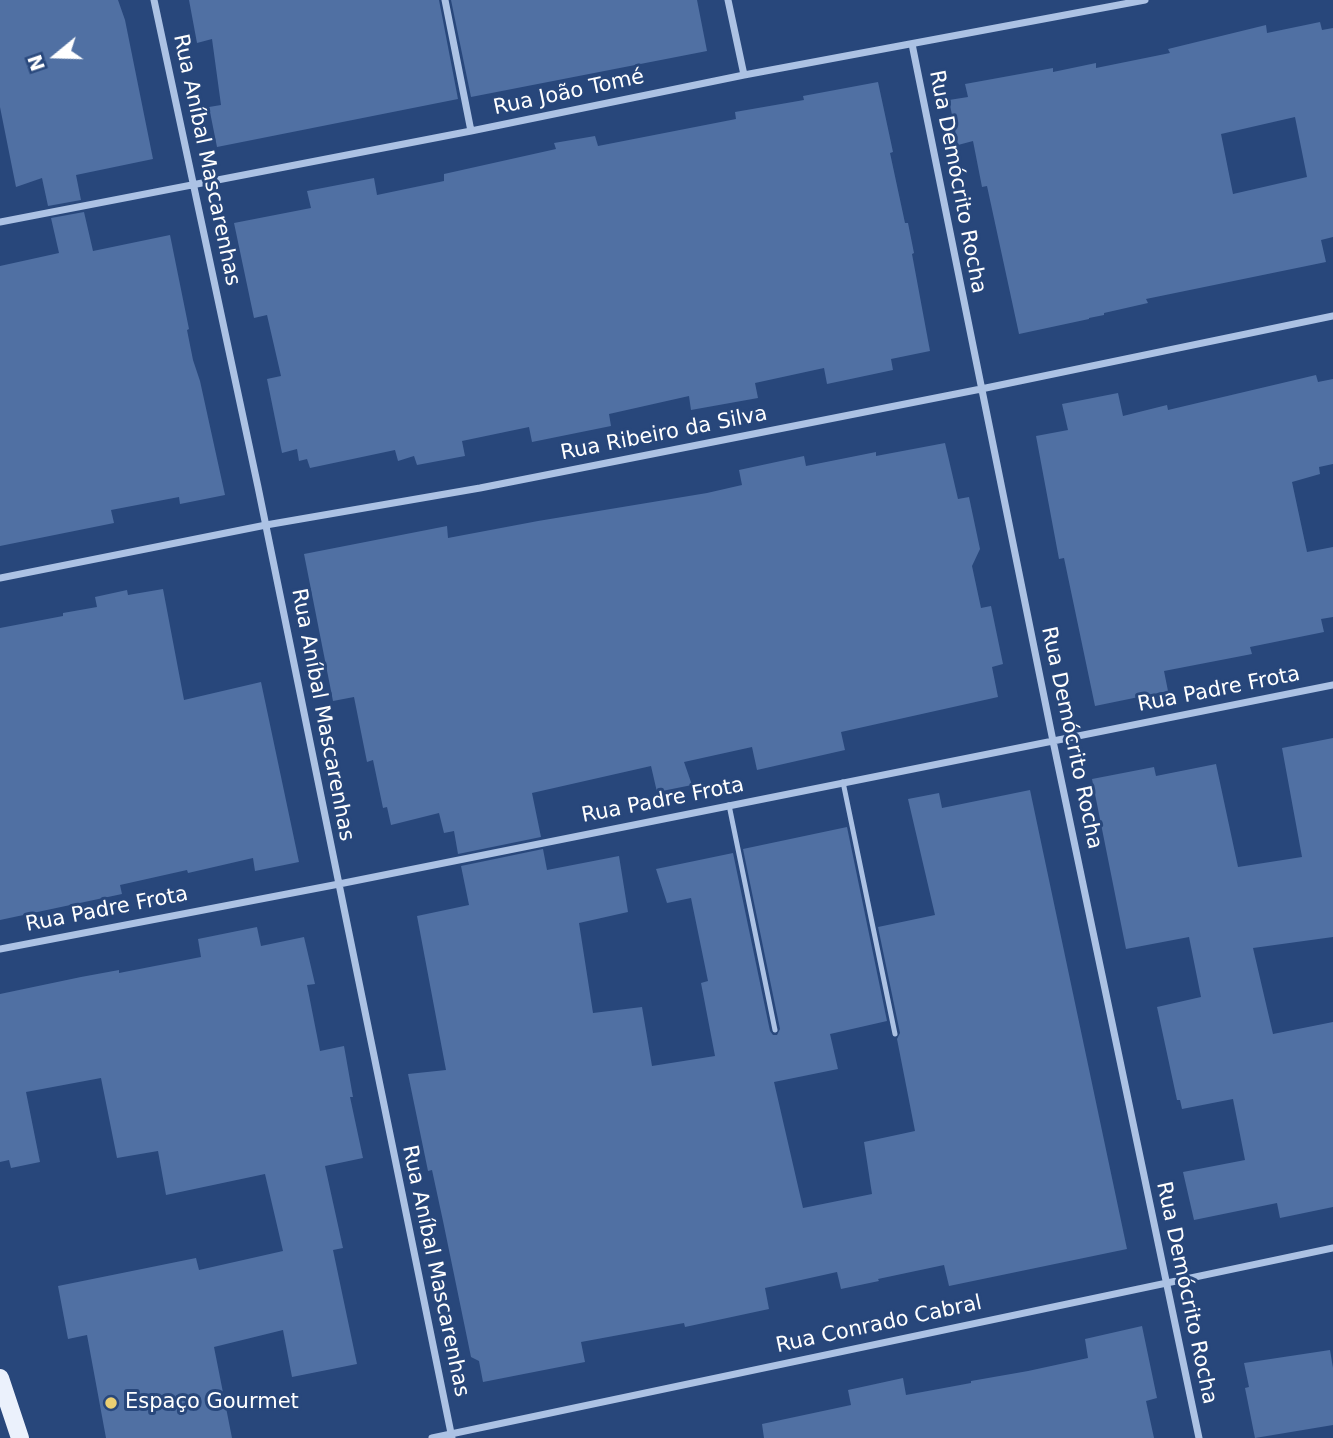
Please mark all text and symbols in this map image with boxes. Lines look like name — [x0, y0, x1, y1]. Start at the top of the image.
north arrow — [21, 21, 91, 91]
street label: Rua Aníbal Mascarenhas — [167, 32, 245, 288]
text: N — [23, 52, 49, 74]
street label: Rua João Tomé — [491, 65, 647, 121]
street label: Rua Demócrito Rocha — [923, 68, 991, 296]
street label: Rua Ribeiro da Silva — [559, 402, 769, 466]
street label: Rua Aníbal Mascarenhas — [285, 587, 359, 843]
street label: Rua Demócrito Rocha — [1035, 624, 1107, 852]
street label: Rua Padre Frota — [1136, 662, 1302, 718]
street label: Rua Padre Frota — [580, 773, 746, 829]
street label: Rua Padre Frota — [24, 882, 190, 938]
street label: Rua Aníbal Mascarenhas — [396, 1143, 474, 1399]
street label: Rua Demócrito Rocha — [1150, 1179, 1222, 1407]
street label: Rua Conrado Cabral — [774, 1291, 984, 1359]
place label: Espaço Gourmet — [125, 1390, 299, 1416]
marker: Espaço Gourmet — [103, 1395, 119, 1411]

